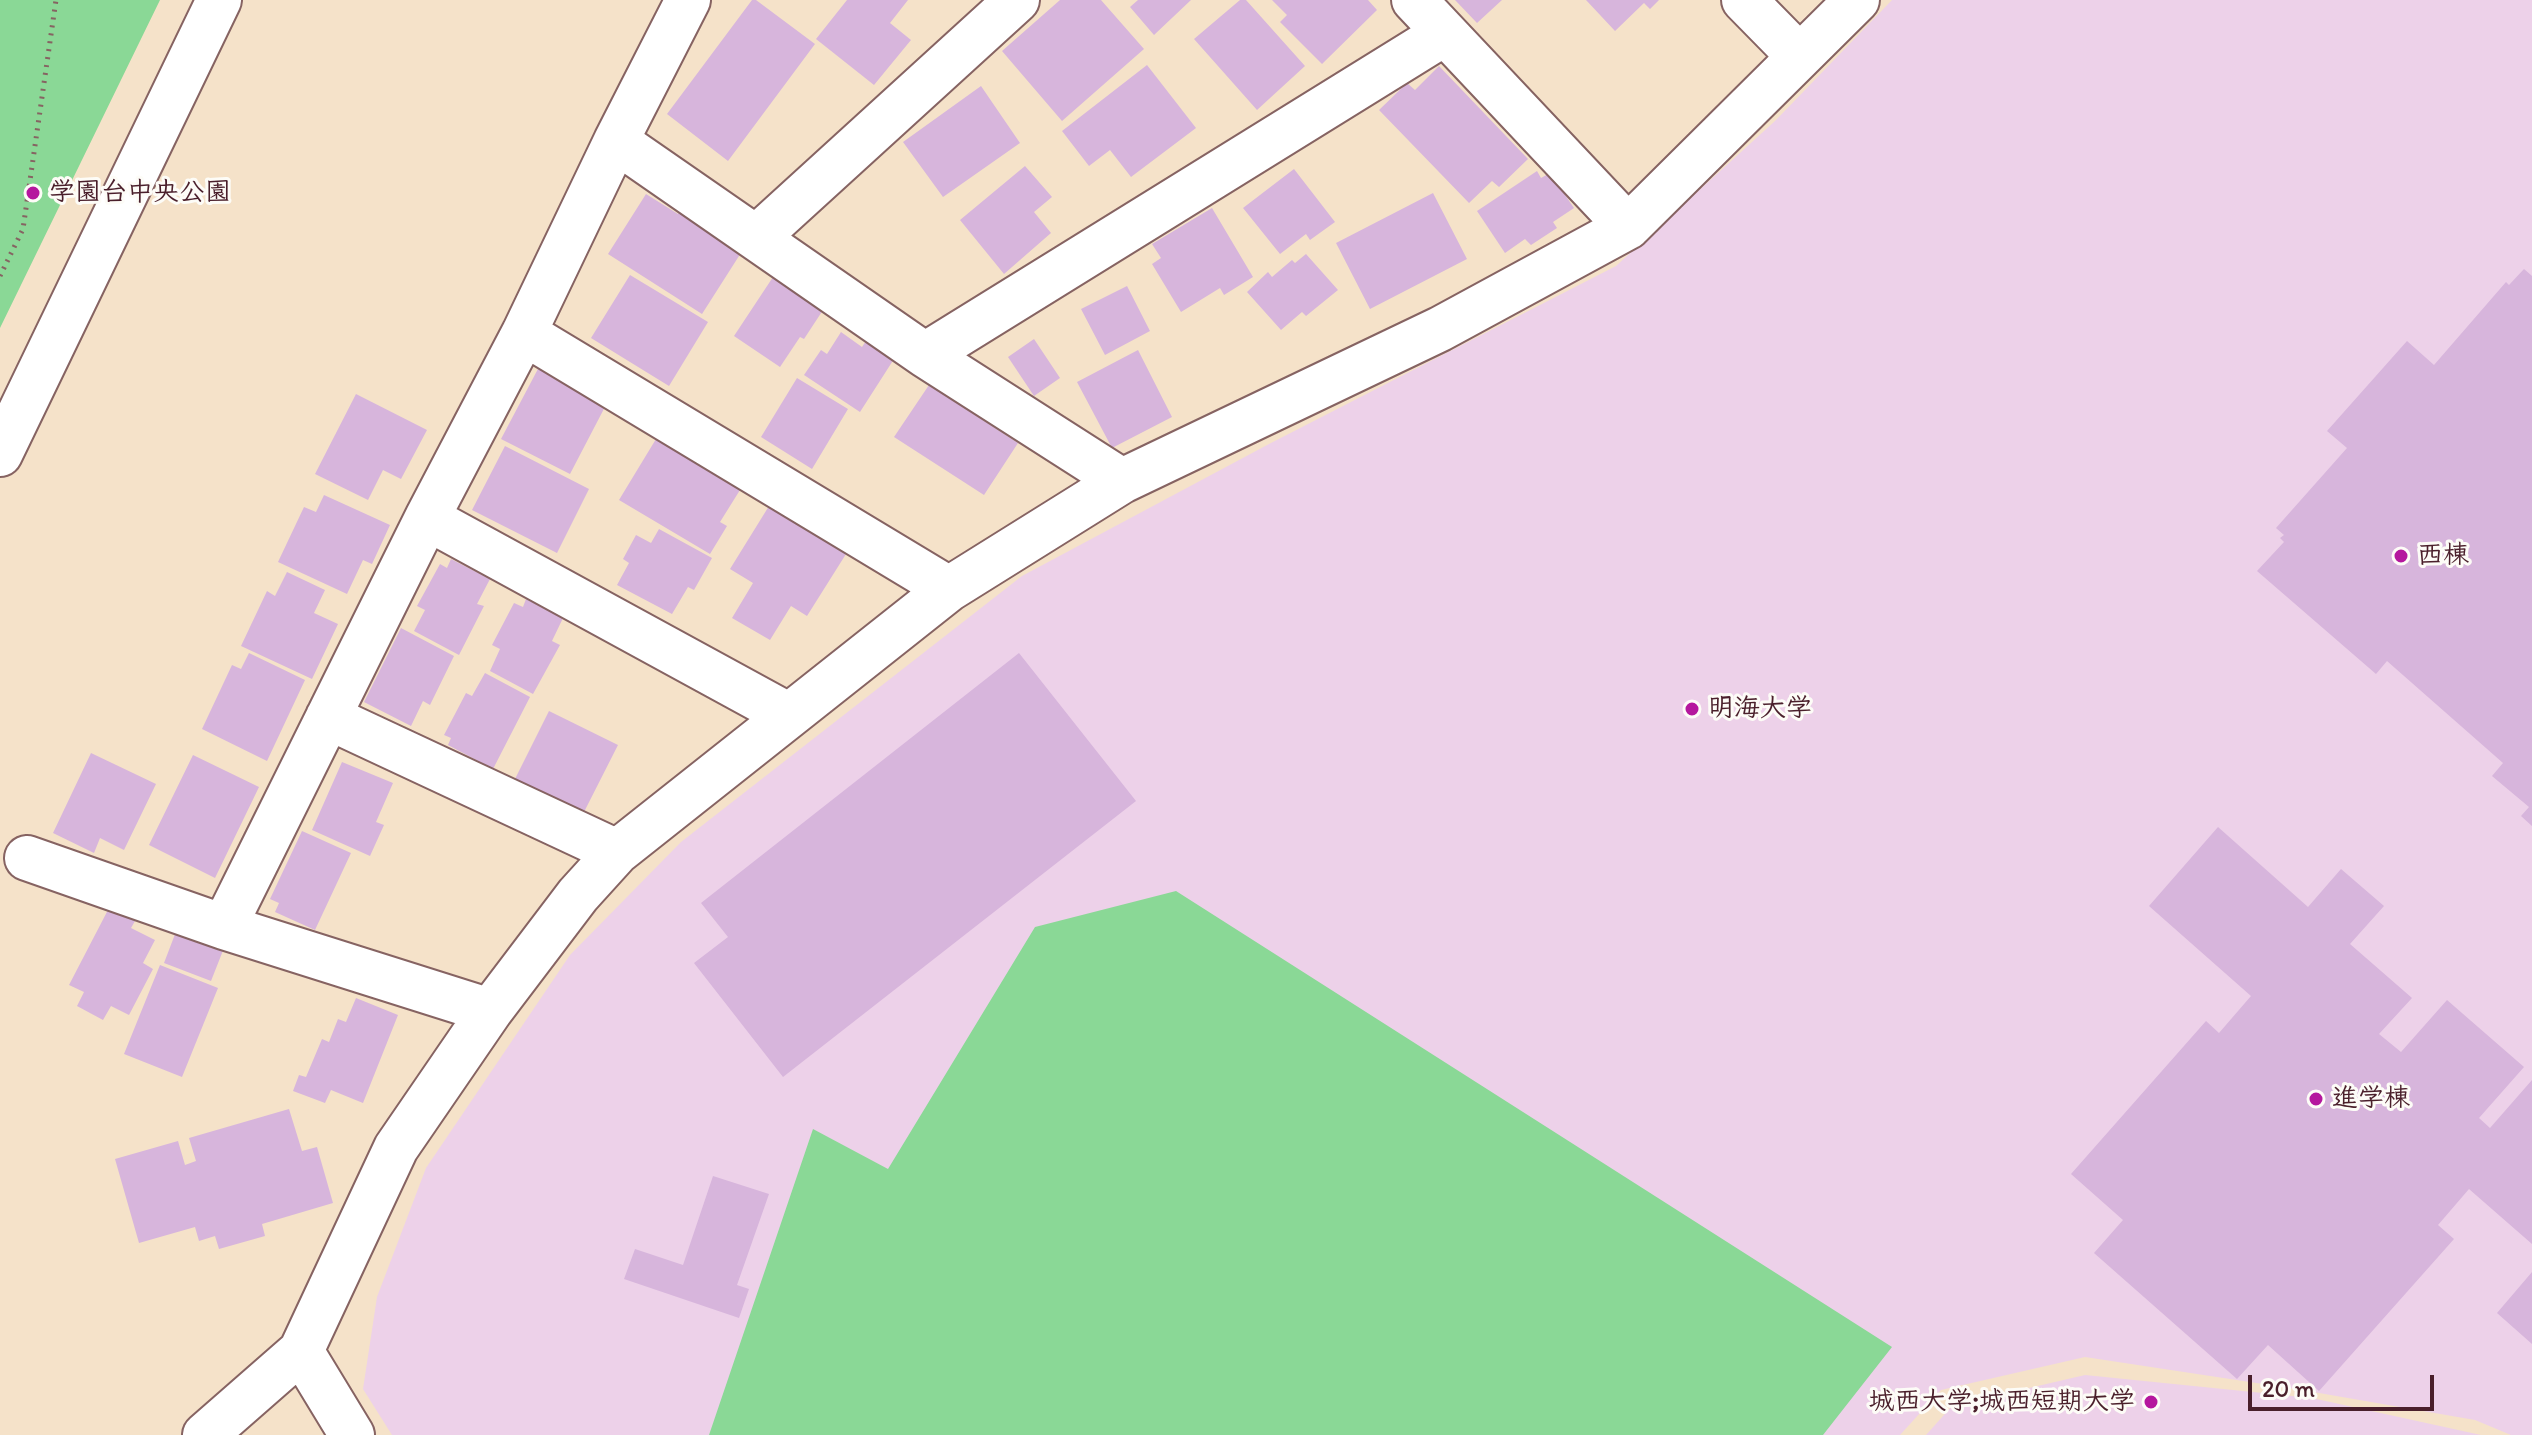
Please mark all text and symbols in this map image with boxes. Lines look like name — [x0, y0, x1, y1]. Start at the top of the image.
place label: 学園台中央公園 — [49, 177, 231, 209]
marker: 学園台中央公園 — [24, 184, 42, 202]
place label: 西棟 — [2417, 540, 2469, 572]
marker: 西棟 — [2392, 547, 2410, 565]
place label: 明海大学 — [1708, 693, 1812, 725]
marker: 明海大学 — [1683, 700, 1701, 718]
place label: 進学棟 — [2332, 1083, 2410, 1115]
marker: 進学棟 — [2307, 1090, 2325, 1108]
scale bar — [2252, 1359, 2438, 1409]
text: 20 m — [2262, 1374, 2315, 1403]
place label: 城西大学;城西短期大学 — [1869, 1386, 2135, 1418]
marker: 城西大学;城西短期大学 — [2142, 1393, 2160, 1411]

